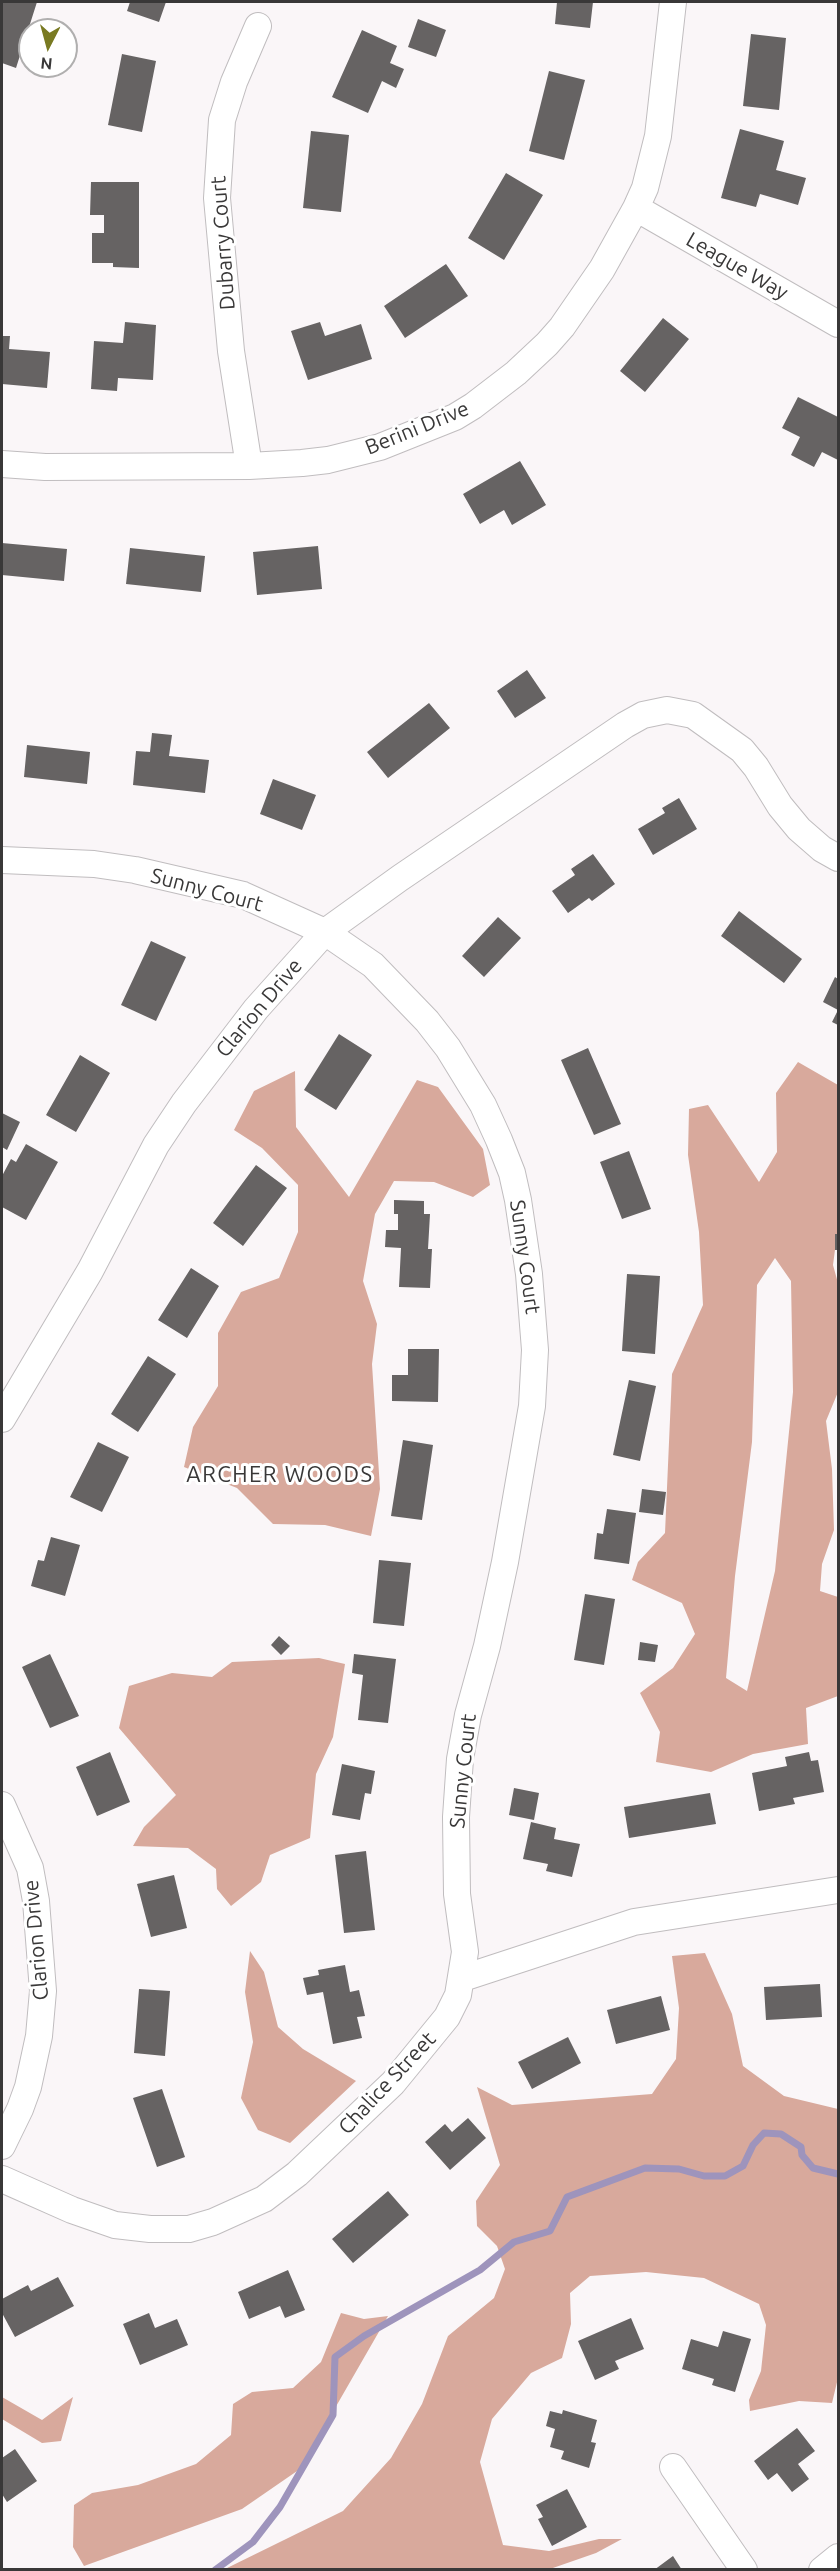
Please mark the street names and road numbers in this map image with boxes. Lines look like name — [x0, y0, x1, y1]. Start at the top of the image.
street label: Dubarry Court — [206, 175, 240, 311]
street label: League Way — [682, 227, 792, 305]
street label: Berini Drive — [362, 396, 472, 460]
street label: Sunny Court — [148, 863, 266, 917]
street label: Clarion Drive — [210, 954, 308, 1062]
street label: Sunny Court — [505, 1198, 545, 1316]
street label: Sunny Court — [444, 1712, 482, 1830]
street label: Clarion Drive — [18, 1879, 54, 2001]
street label: Chalice Street — [333, 2027, 441, 2139]

